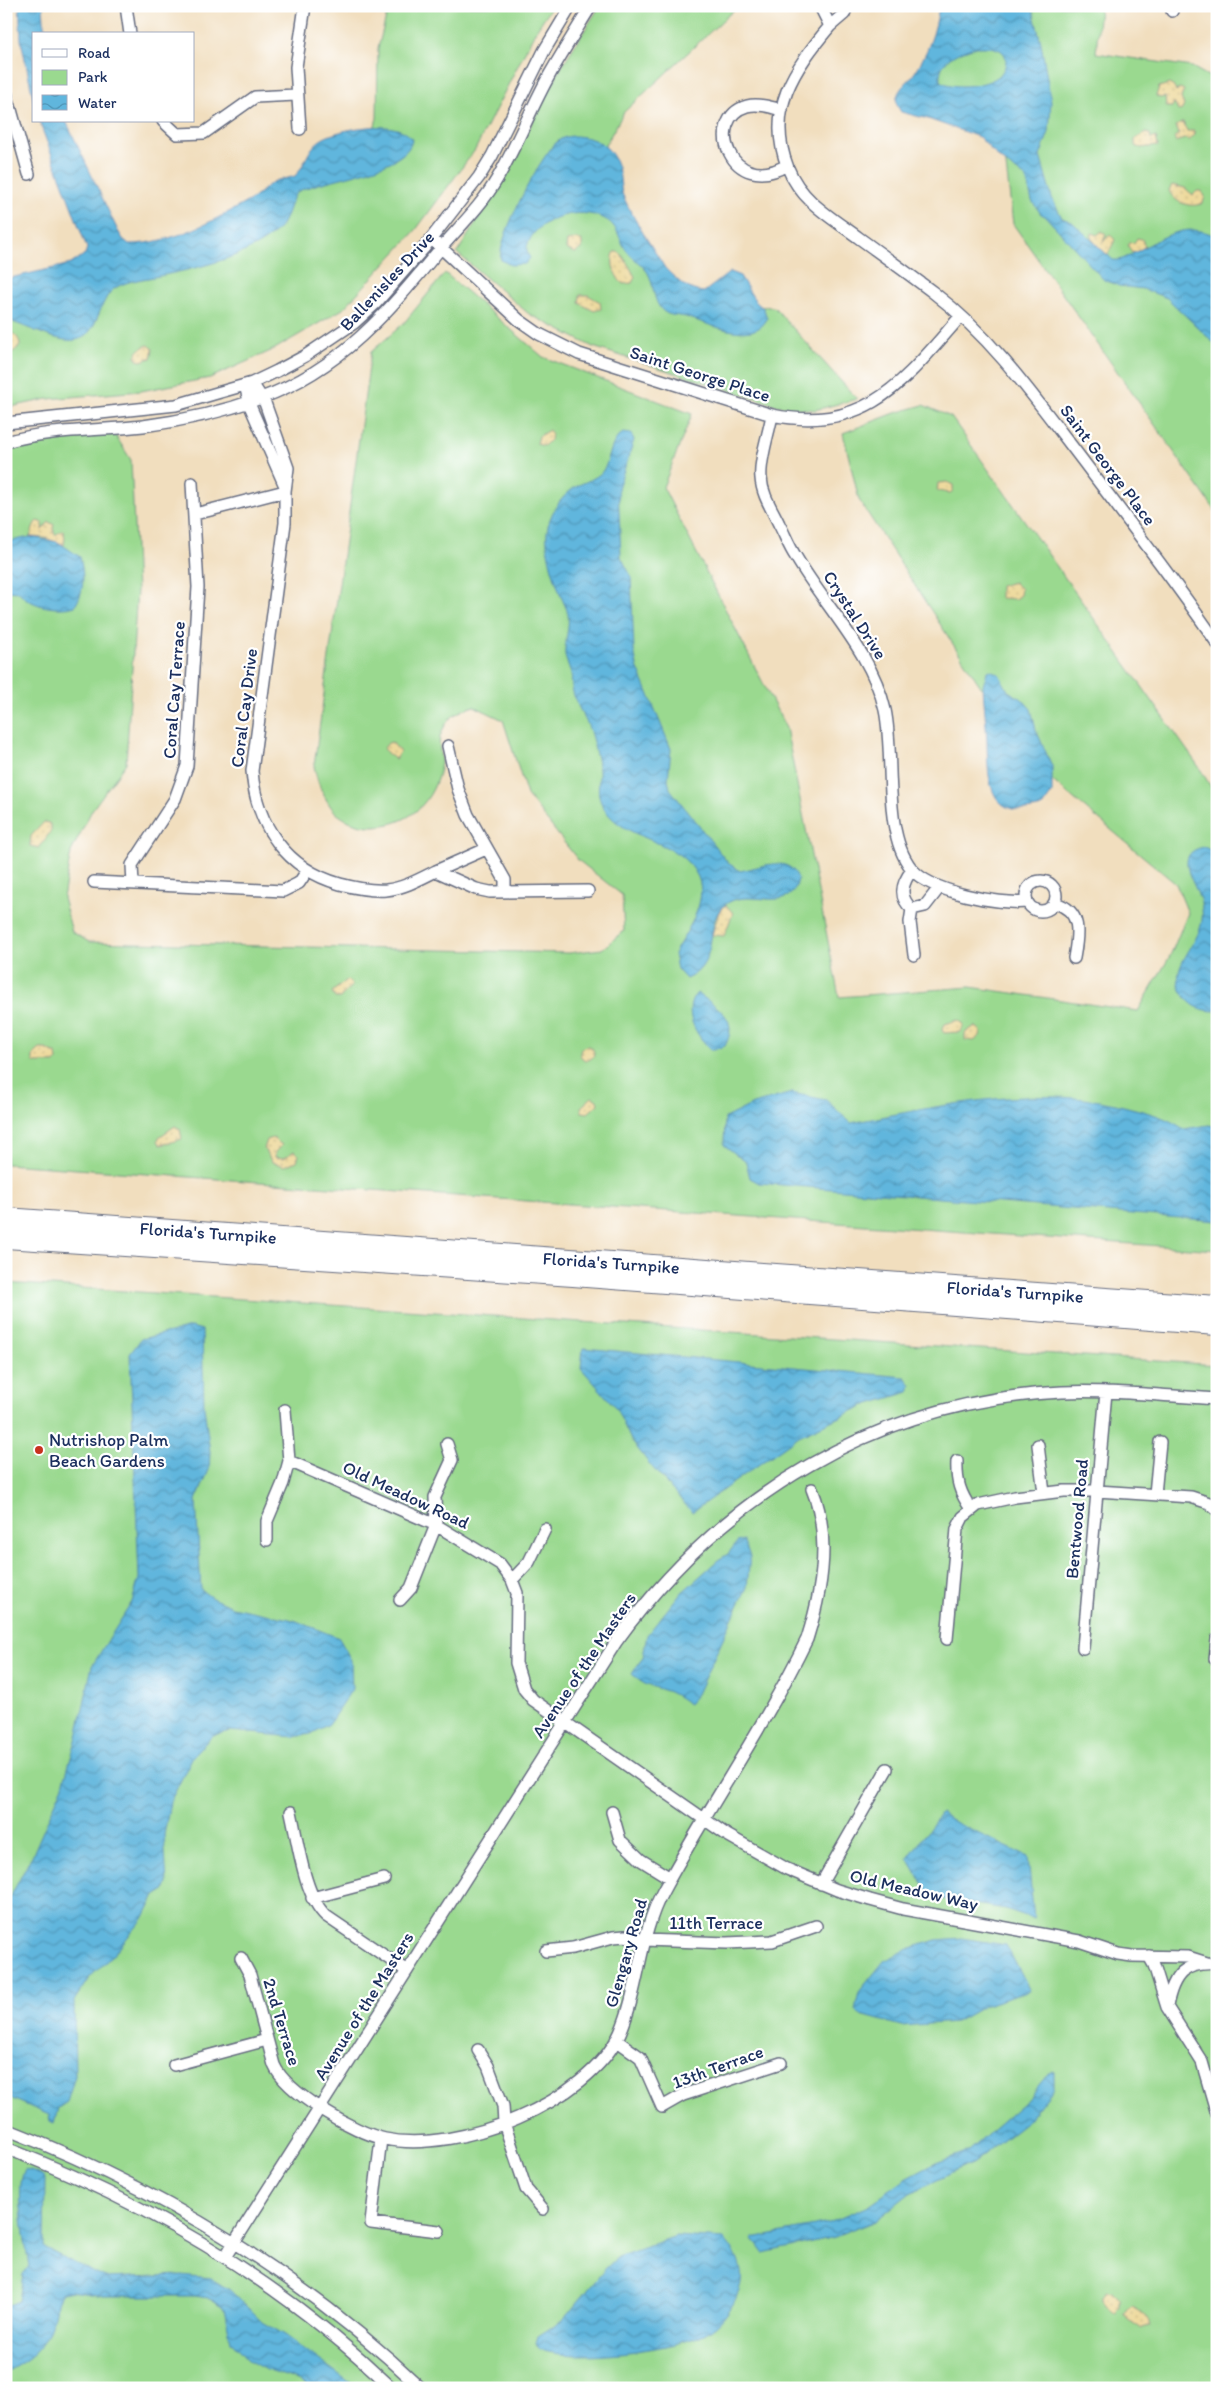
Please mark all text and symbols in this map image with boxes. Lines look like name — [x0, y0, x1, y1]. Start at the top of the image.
legend — [32, 32, 195, 122]
text: Road — [78, 44, 111, 62]
text: Park — [78, 68, 108, 86]
text: Water — [78, 94, 117, 112]
street label: Ballenisles Drive — [335, 226, 439, 336]
street label: Saint George Place — [627, 341, 773, 407]
street label: Saint George Place — [1055, 400, 1161, 530]
street label: Crystal Drive — [818, 567, 892, 663]
street label: Coral Cay Terrace — [158, 620, 190, 760]
street label: Coral Cay Drive — [226, 647, 262, 769]
street label: Florida's Turnpike — [139, 1217, 277, 1249]
street label: Florida's Turnpike — [542, 1247, 680, 1279]
street label: Florida's Turnpike — [946, 1276, 1084, 1308]
place label: Nutrishop Palm Beach Gardens — [49, 1429, 168, 1472]
marker: Nutrishop Palm Beach Gardens — [33, 1444, 45, 1456]
street label: Old Meadow Road — [339, 1456, 473, 1534]
street label: Bentwood Road — [1061, 1458, 1093, 1580]
street label: Avenue of the Masters — [527, 1588, 641, 1742]
street label: Old Meadow Way — [848, 1865, 981, 1916]
street label: Glengary Road — [600, 1896, 652, 2010]
street label: 11th Terrace — [669, 1912, 763, 1934]
street label: Avenue of the Masters — [309, 1928, 419, 2084]
street label: 2nd Terrace — [258, 1976, 306, 2068]
street label: 13th Terrace — [670, 2040, 766, 2094]

